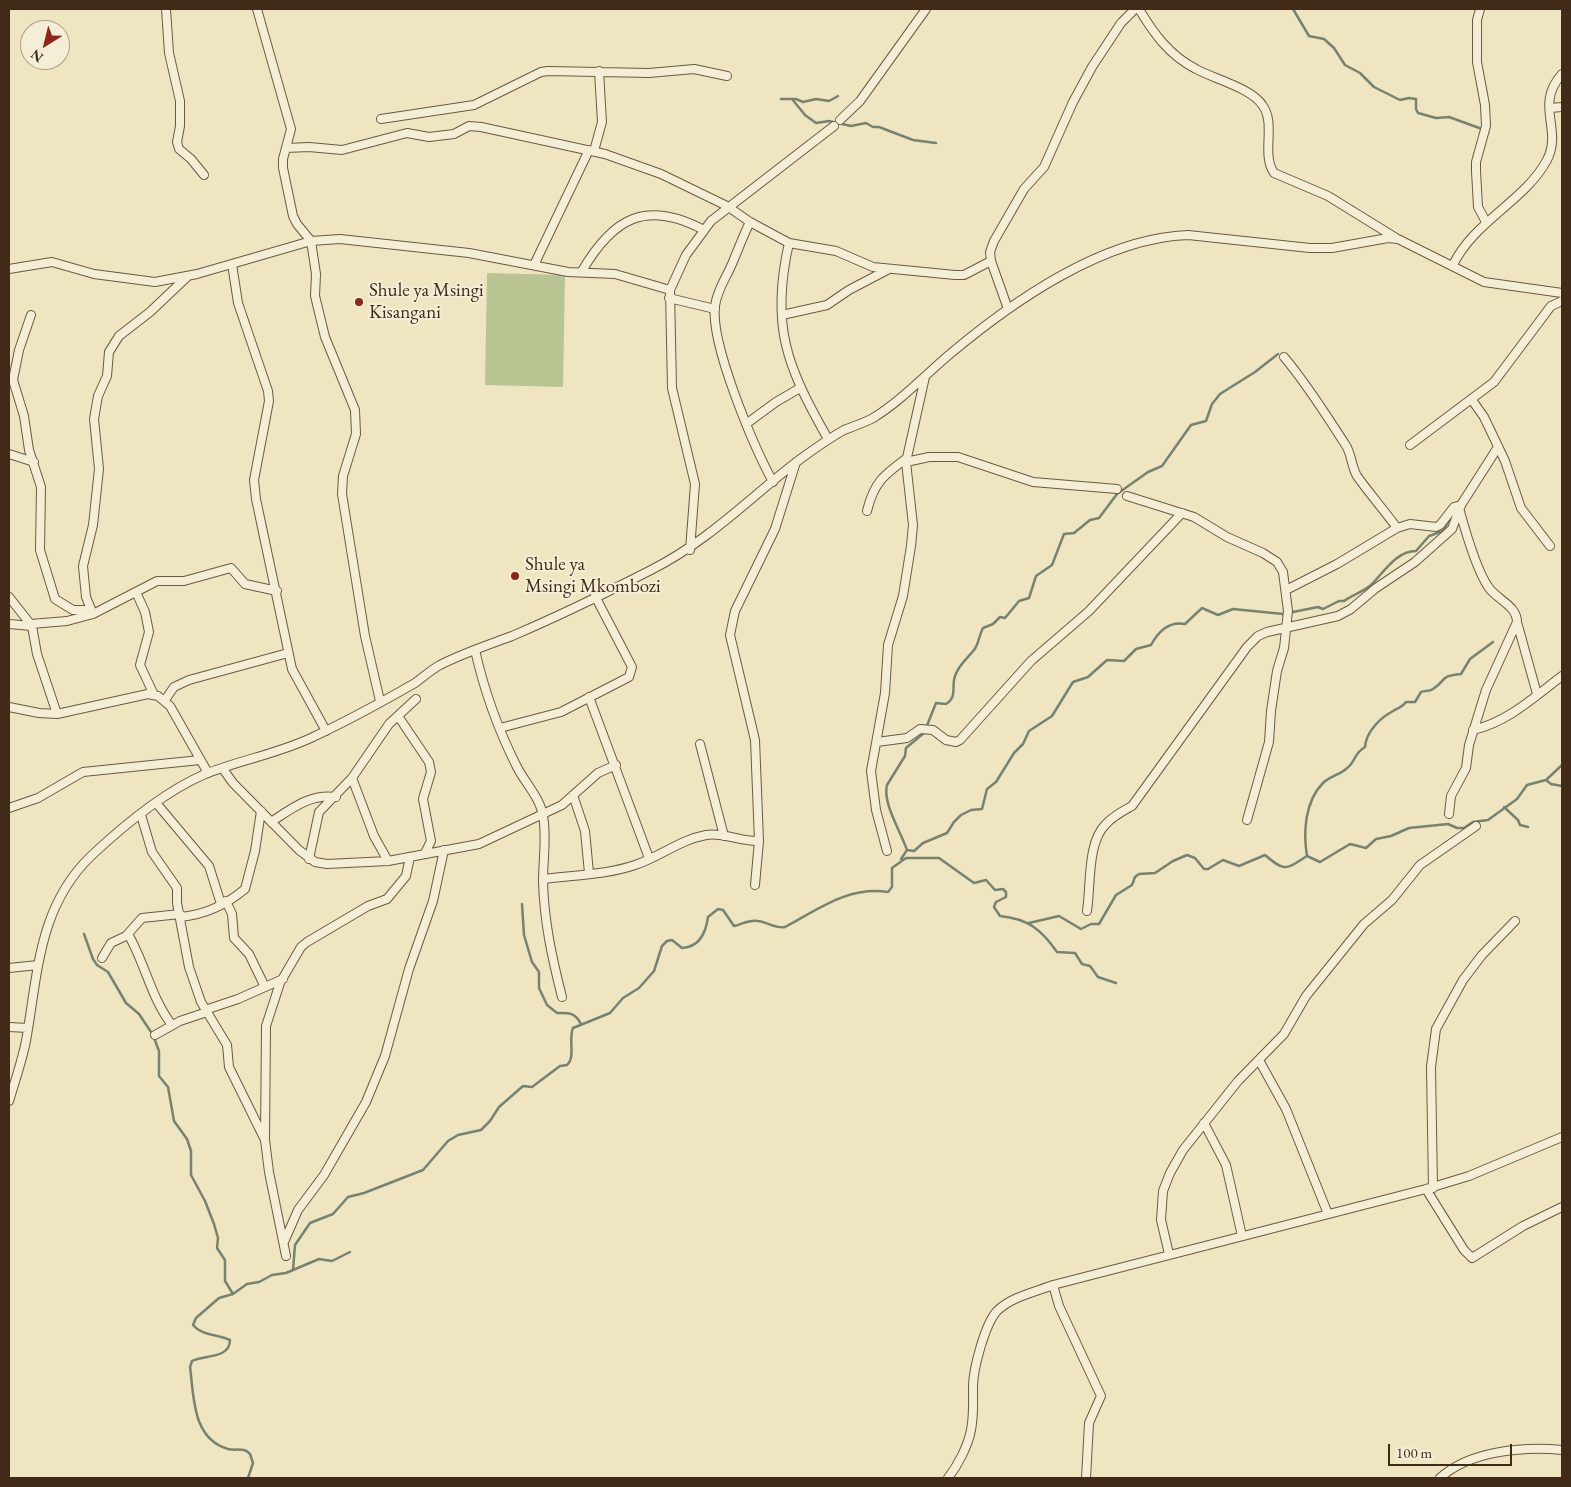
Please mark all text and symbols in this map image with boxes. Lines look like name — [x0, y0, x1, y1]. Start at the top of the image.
north arrow — [20, 20, 70, 70]
text: N — [27, 46, 47, 67]
place label: Shule ya Msingi Kisangani — [369, 280, 484, 324]
marker: Shule ya Msingi Kisangani — [353, 296, 365, 308]
place label: Shule ya Msingi Mkombozi — [525, 554, 661, 598]
marker: Shule ya Msingi Mkombozi — [509, 570, 521, 582]
scale bar — [1391, 1434, 1515, 1466]
text: 100 m — [1396, 1443, 1432, 1462]

